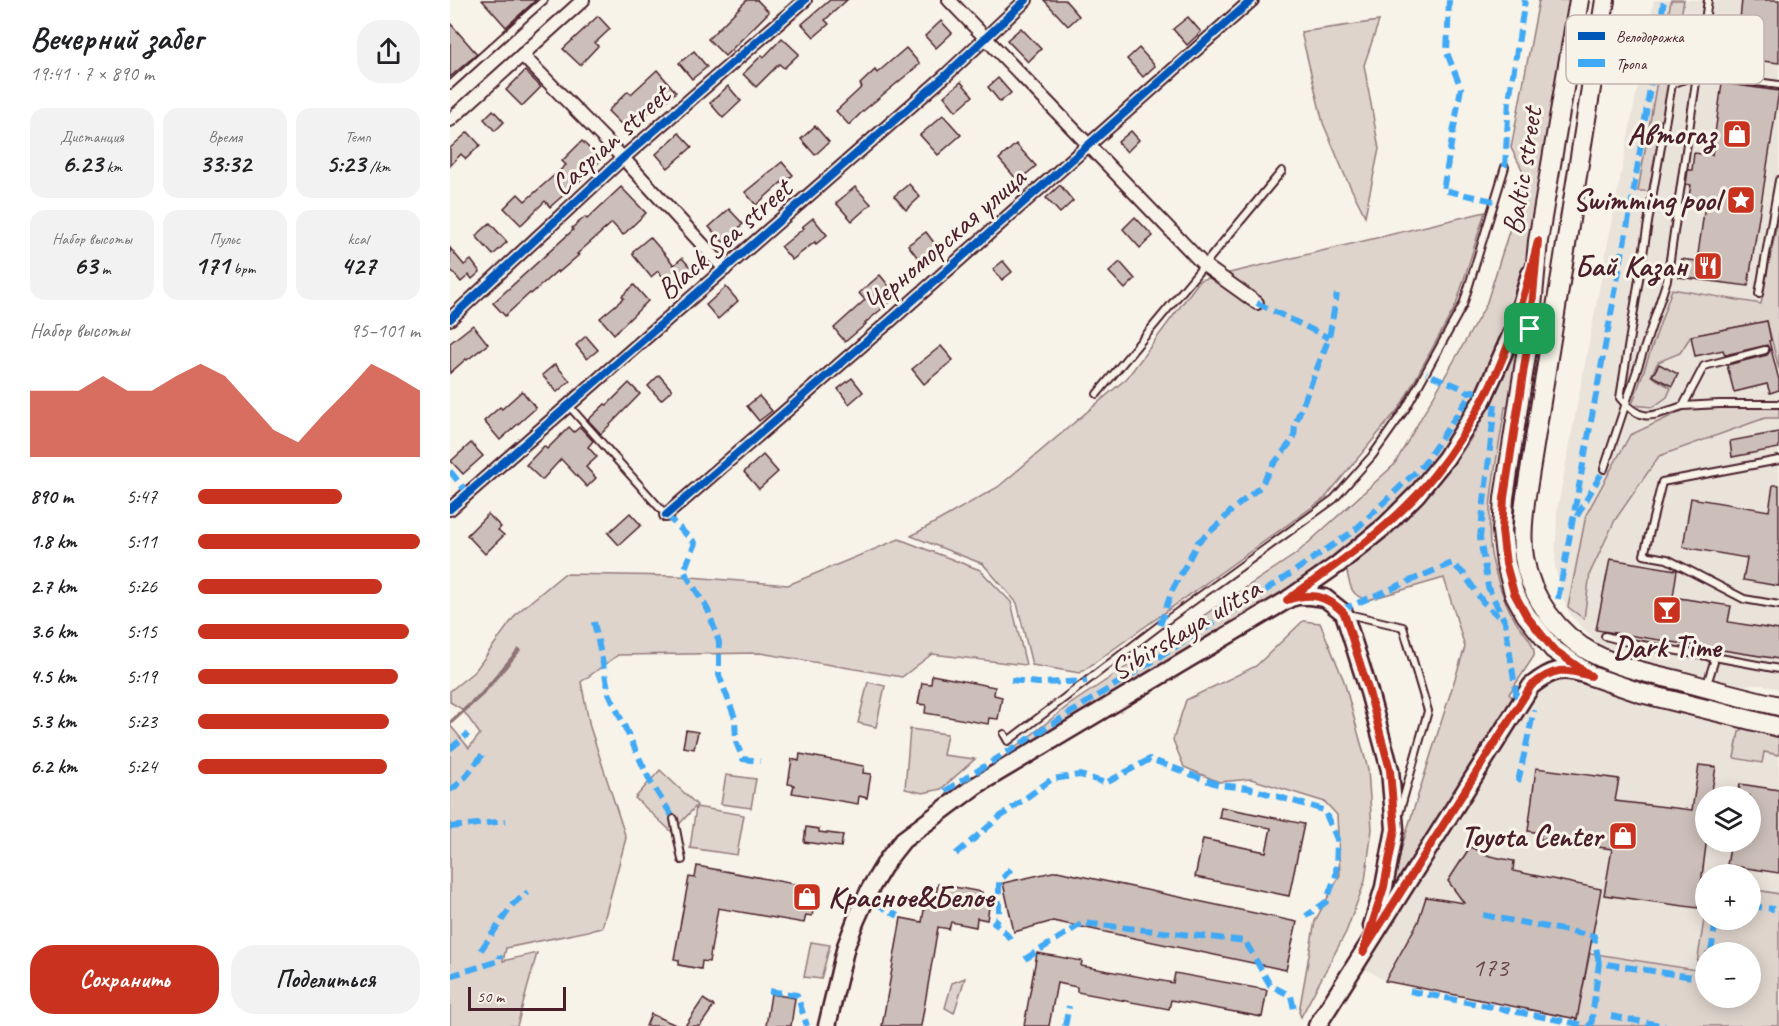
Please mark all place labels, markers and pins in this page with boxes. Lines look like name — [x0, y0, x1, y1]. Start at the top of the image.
place label: Автогаз — [1627, 115, 1718, 154]
shop icon: Автогаз — [1721, 118, 1753, 150]
place label: Swimming pool — [1573, 181, 1726, 219]
place icon: Swimming pool — [1725, 184, 1757, 216]
place label: Бай Казан — [1574, 247, 1689, 286]
restaurant icon: Бай Казан — [1692, 250, 1724, 282]
pin — [1504, 303, 1555, 354]
bar icon: Dark Time — [1651, 594, 1683, 626]
place label: Dark Time — [1614, 628, 1722, 666]
place label: Toyota Center — [1461, 817, 1605, 855]
shop icon: Toyota Center — [1607, 820, 1639, 852]
place label: Красное&Белое — [828, 878, 996, 916]
shop icon: Красное&Белое — [791, 881, 823, 913]

